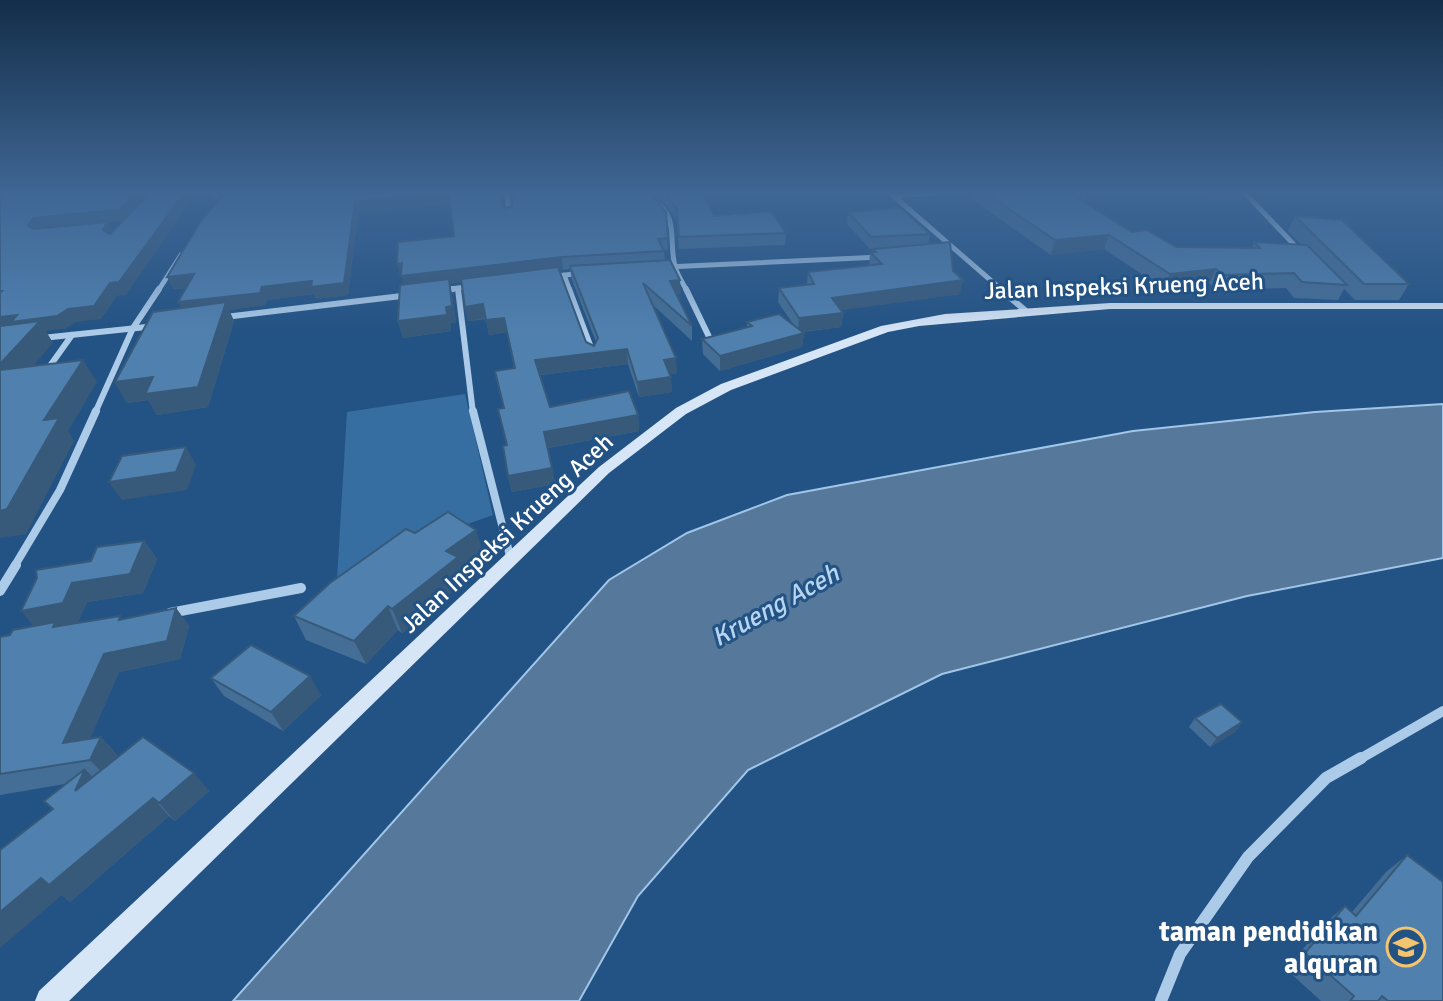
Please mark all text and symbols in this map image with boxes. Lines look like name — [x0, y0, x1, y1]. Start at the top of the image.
street label: Jalan Inspeksi Krueng Aceh — [984, 266, 1264, 306]
street label: Jalan Inspeksi Krueng Aceh — [395, 427, 619, 639]
water label: Krueng Aceh — [706, 557, 846, 654]
place label: taman pendidikan alquran — [1158, 915, 1378, 981]
school or university icon: taman pendidikan alquran — [1385, 926, 1427, 968]

